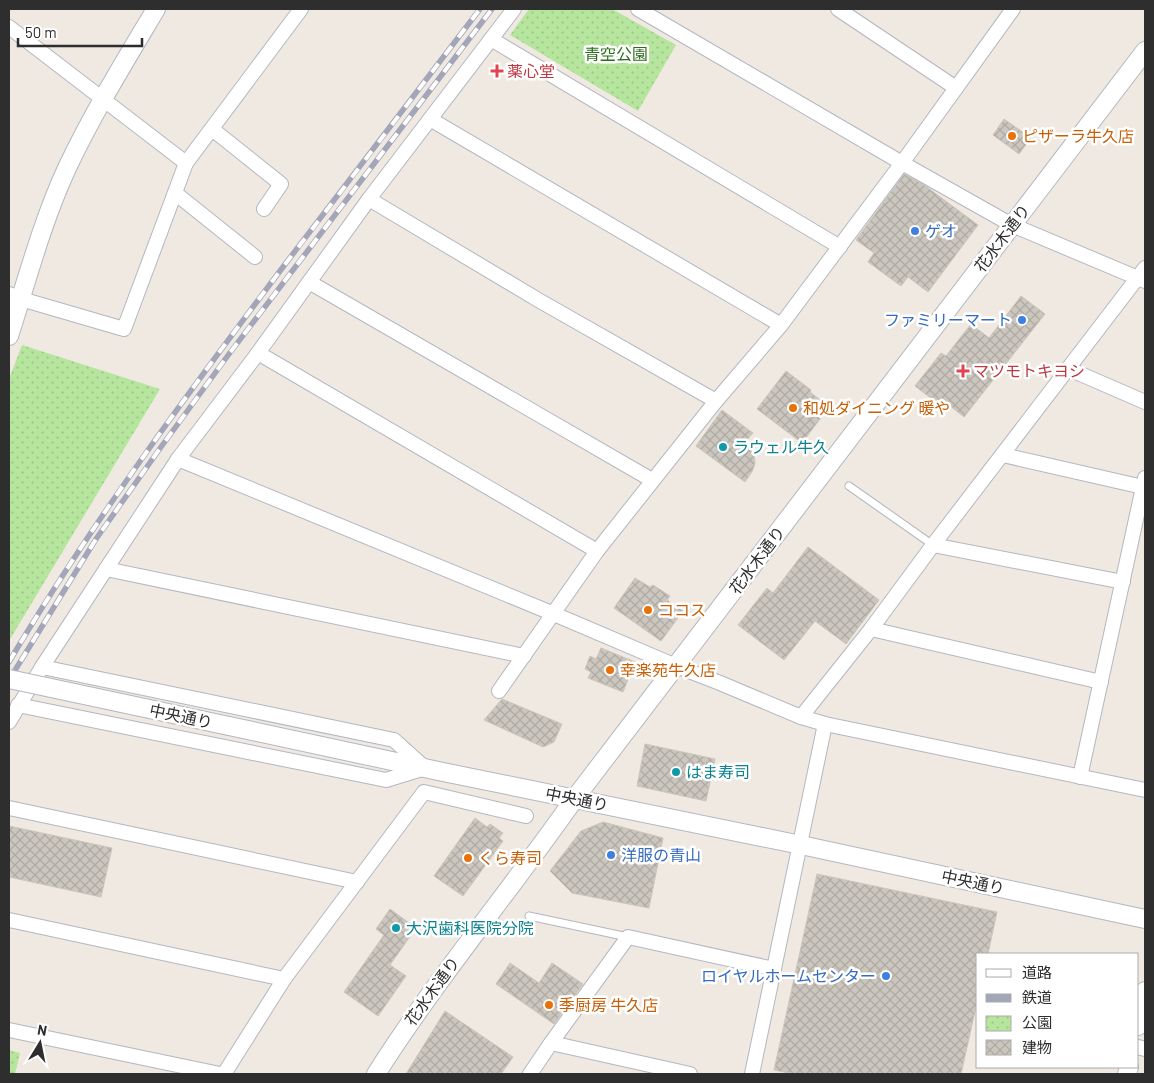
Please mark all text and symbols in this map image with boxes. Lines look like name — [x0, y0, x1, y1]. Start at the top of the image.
scale bar — [18, 15, 141, 47]
text: 50 m — [25, 23, 57, 41]
park label: 青空公園 — [584, 44, 648, 63]
place label: 薬心堂 — [507, 61, 555, 80]
marker: 薬心堂 — [491, 65, 503, 77]
place label: ピザーラ牛久店 — [1022, 126, 1134, 145]
marker: ピザーラ牛久店 — [1006, 130, 1018, 142]
street label: 花水木通り — [970, 200, 1033, 275]
place label: ゲオ — [925, 221, 957, 240]
marker: ゲオ — [909, 225, 921, 237]
place label: ファミリーマート — [884, 310, 1012, 329]
marker: ファミリーマート — [1016, 314, 1028, 326]
place label: マツモトキヨシ — [973, 361, 1085, 380]
marker: マツモトキヨシ — [957, 365, 969, 377]
place label: 和処ダイニング 暖や — [803, 398, 950, 417]
marker: 和処ダイニング 暖や — [787, 402, 799, 414]
place label: ラウェル牛久 — [733, 437, 829, 456]
marker: ラウェル牛久 — [717, 441, 729, 453]
street label: 花水木通り — [725, 522, 788, 597]
place label: ココス — [658, 600, 706, 619]
marker: ココス — [642, 604, 654, 616]
place label: 幸楽苑牛久店 — [620, 660, 716, 679]
marker: 幸楽苑牛久店 — [604, 664, 616, 676]
street label: 中央通り — [148, 700, 214, 731]
place label: はま寿司 — [686, 762, 750, 781]
marker: はま寿司 — [670, 766, 682, 778]
street label: 中央通り — [544, 783, 610, 814]
place label: 洋服の青山 — [621, 845, 701, 864]
place label: くら寿司 — [478, 848, 542, 867]
marker: 洋服の青山 — [605, 849, 617, 861]
marker: くら寿司 — [462, 852, 474, 864]
street label: 中央通り — [940, 866, 1006, 897]
place label: 大沢歯科医院分院 — [406, 918, 534, 937]
marker: 大沢歯科医院分院 — [390, 922, 402, 934]
street label: 花水木通り — [400, 953, 463, 1029]
legend — [976, 953, 1139, 1068]
text: 道路 — [1022, 963, 1052, 981]
place label: ロイヤルホームセンター — [701, 966, 876, 985]
marker: ロイヤルホームセンター — [880, 970, 892, 982]
text: 鉄道 — [1022, 988, 1052, 1006]
place label: 季厨房 牛久店 — [559, 995, 658, 1014]
marker: 季厨房 牛久店 — [543, 999, 555, 1011]
text: 公園 — [1022, 1013, 1052, 1031]
north arrow — [15, 1018, 65, 1068]
text: N — [36, 1021, 48, 1039]
text: 建物 — [1022, 1038, 1052, 1056]

